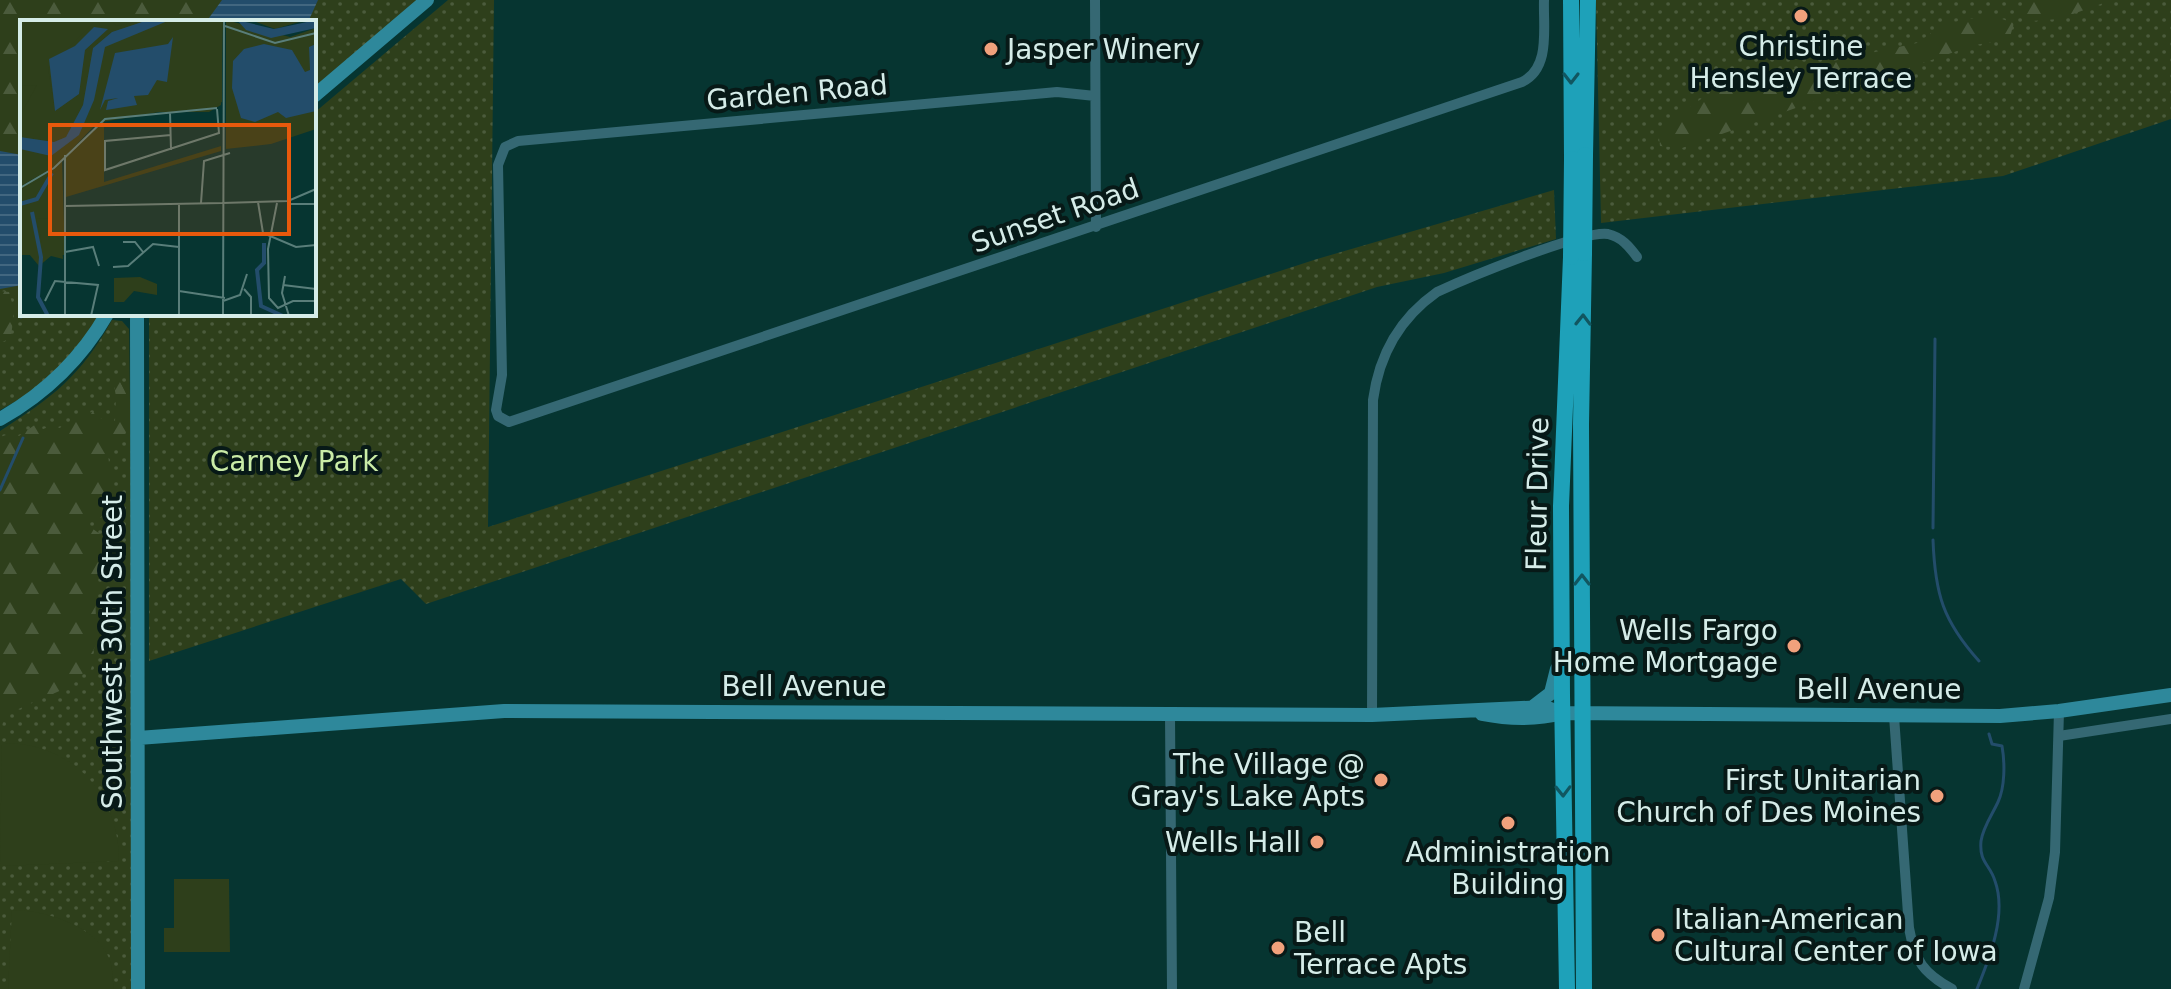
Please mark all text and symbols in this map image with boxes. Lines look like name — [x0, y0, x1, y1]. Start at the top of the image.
marker: Christine Hensley Terrace — [1792, 7, 1810, 25]
inset map — [20, 20, 316, 316]
place label: Christine Hensley Terrace — [1690, 30, 1912, 95]
place label: Jasper Winery — [1005, 33, 1200, 66]
marker: Jasper Winery — [982, 40, 1000, 58]
street label: Garden Road — [705, 68, 889, 117]
one-way arrow — [1562, 72, 1580, 85]
street label: Sunset Road — [967, 171, 1143, 260]
one-way arrow — [1574, 313, 1592, 326]
street label: Fleur Drive — [1520, 417, 1555, 571]
park label: Carney Park — [210, 445, 379, 478]
street label: Southwest 30th Street — [96, 495, 129, 809]
one-way arrow — [1573, 573, 1590, 586]
place label: Wells Fargo Home Mortgage — [1553, 614, 1778, 679]
marker: Wells Fargo Home Mortgage — [1785, 637, 1803, 655]
street label: Bell Avenue — [722, 670, 886, 703]
street label: Bell Avenue — [1797, 673, 1961, 706]
place label: The Village @ Gray's Lake Apts — [1130, 748, 1365, 813]
place label: First Unitarian Church of Des Moines — [1616, 764, 1921, 829]
marker: The Village @ Gray's Lake Apts — [1372, 771, 1390, 789]
one-way arrow — [1555, 785, 1572, 798]
marker: First Unitarian Church of Des Moines — [1928, 787, 1946, 805]
marker: Administration Building — [1499, 814, 1517, 832]
place label: Wells Hall — [1165, 826, 1301, 859]
marker: Wells Hall — [1308, 833, 1326, 851]
place label: Administration Building — [1406, 836, 1610, 901]
place label: Italian-American Cultural Center of Iowa — [1674, 903, 1998, 968]
place label: Bell Terrace Apts — [1293, 916, 1467, 981]
marker: Italian-American Cultural Center of Iowa — [1649, 926, 1667, 944]
marker: Bell Terrace Apts — [1269, 939, 1287, 957]

